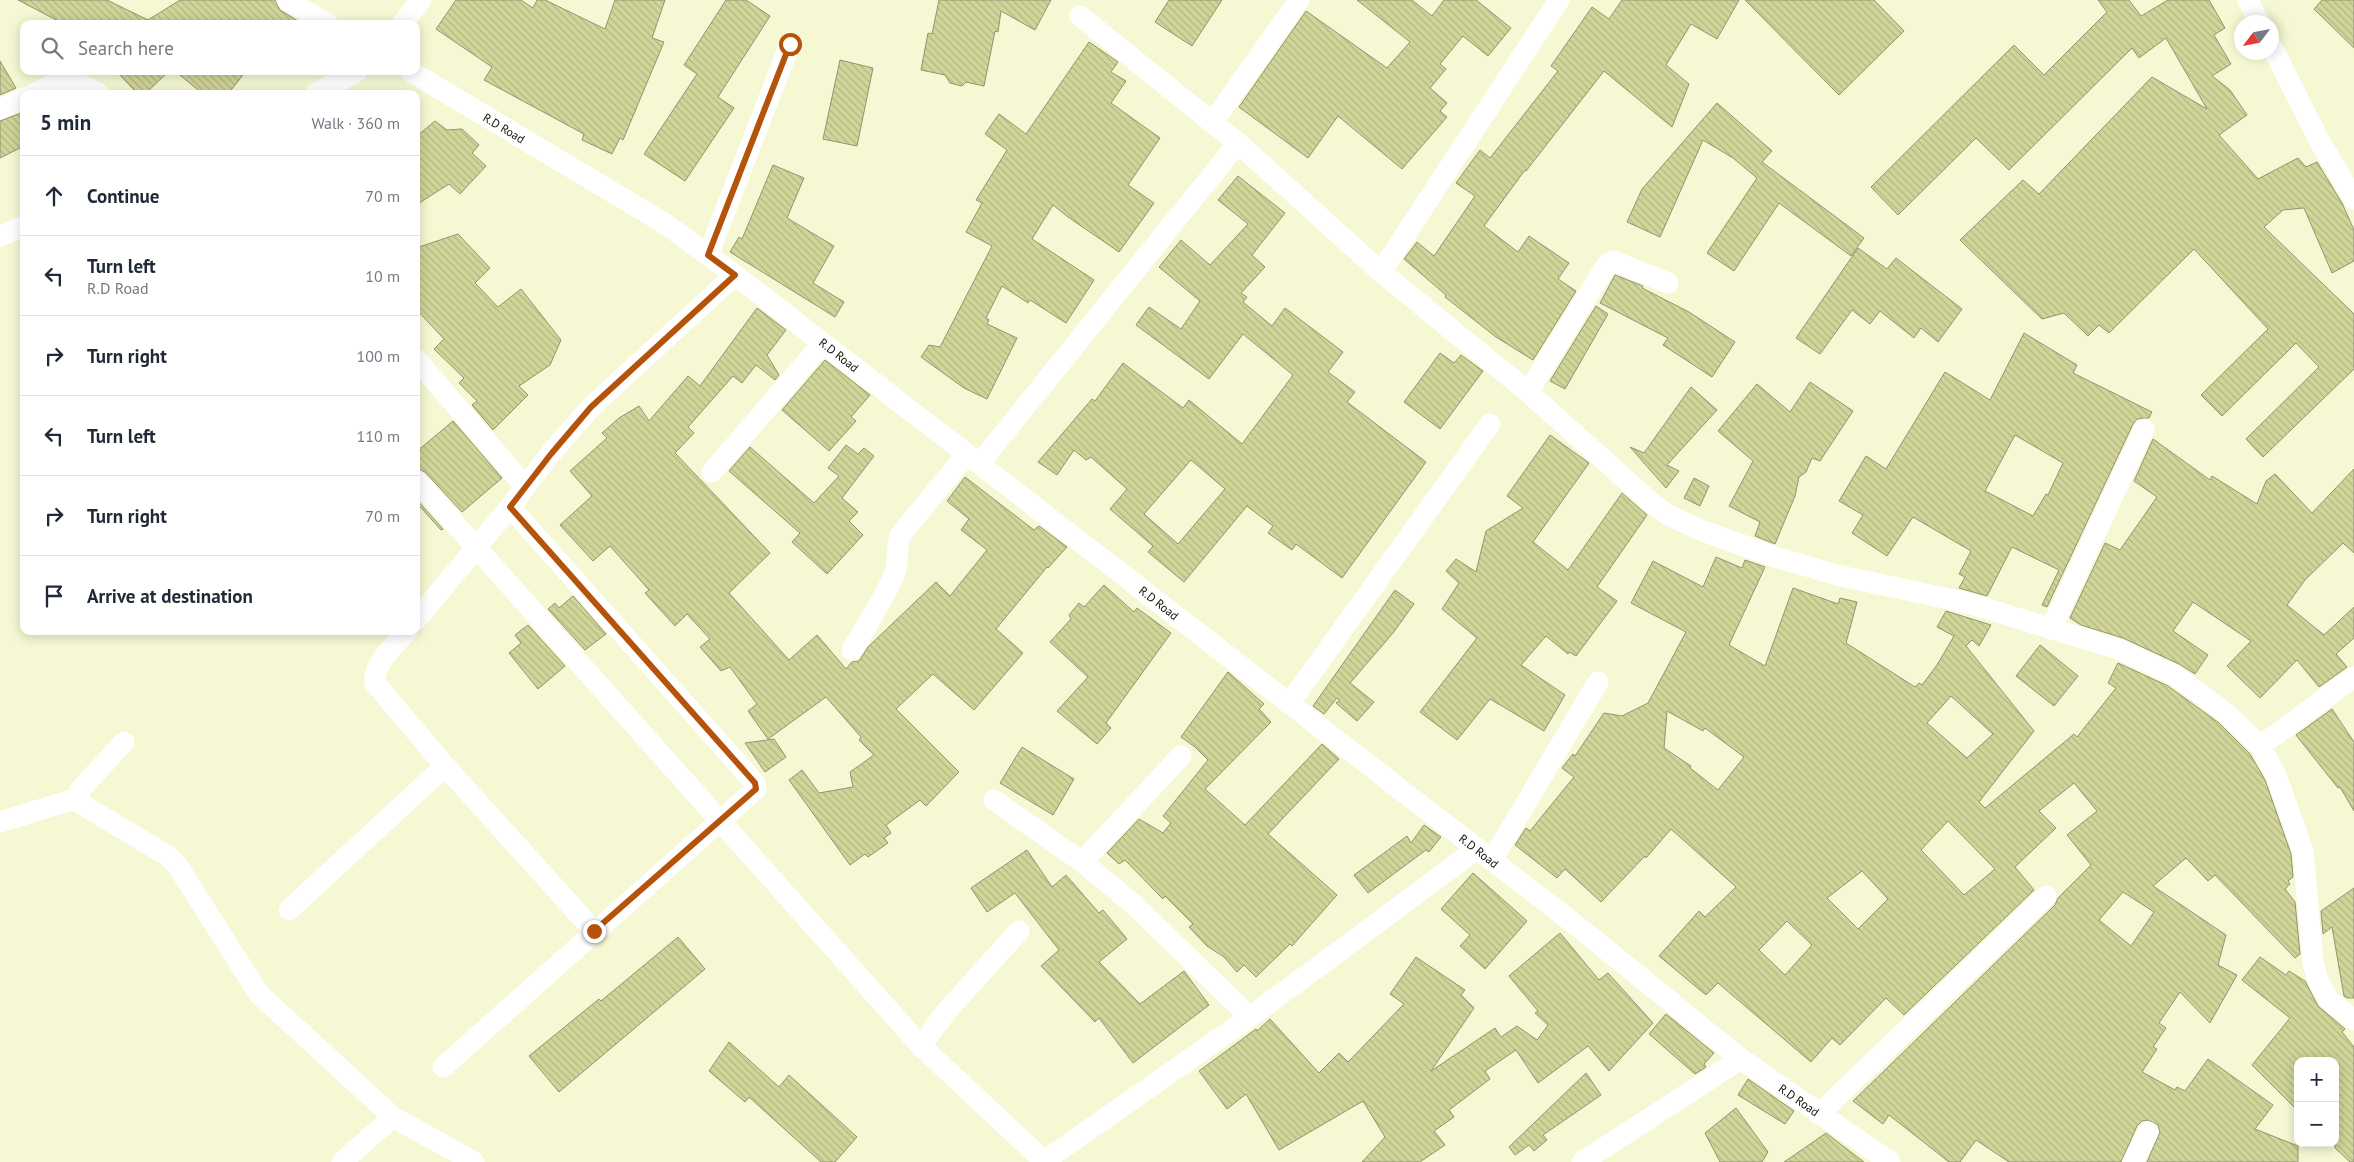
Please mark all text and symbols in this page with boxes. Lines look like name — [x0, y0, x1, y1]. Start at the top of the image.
north arrow — [2234, 15, 2279, 60]
search box — [20, 20, 420, 75]
route start — [779, 33, 802, 56]
icon: search — [38, 34, 66, 62]
text: Search here — [78, 36, 174, 60]
text: 5 min — [40, 109, 91, 136]
street label: R.D Road — [480, 110, 528, 146]
text: Walk · 360 m — [311, 113, 400, 133]
icon: ahead — [40, 182, 68, 210]
text: Continue — [87, 184, 159, 208]
text: 70 m — [365, 186, 400, 206]
text: Turn left — [87, 254, 156, 278]
icon: left — [40, 262, 68, 290]
text: 10 m — [365, 266, 400, 286]
text: R.D Road — [87, 278, 149, 298]
street label: R.D Road — [816, 335, 862, 375]
icon: right — [40, 342, 68, 370]
text: Turn right — [87, 344, 167, 368]
text: 100 m — [357, 346, 400, 366]
icon: left — [40, 422, 68, 450]
text: Turn left — [87, 424, 156, 448]
text: 110 m — [357, 426, 400, 446]
icon: right — [40, 502, 68, 530]
text: Turn right — [87, 504, 167, 528]
text: 70 m — [365, 506, 400, 526]
icon: arrive — [40, 582, 68, 610]
street label: R.D Road — [1136, 583, 1182, 623]
text: Arrive at destination — [87, 584, 253, 608]
street label: R.D Road — [1456, 831, 1502, 871]
route end — [583, 920, 606, 943]
map controls — [2294, 1057, 2339, 1147]
button: + — [2294, 1057, 2339, 1102]
street label: R.D Road — [1776, 1081, 1822, 1119]
button: − — [2294, 1102, 2339, 1147]

